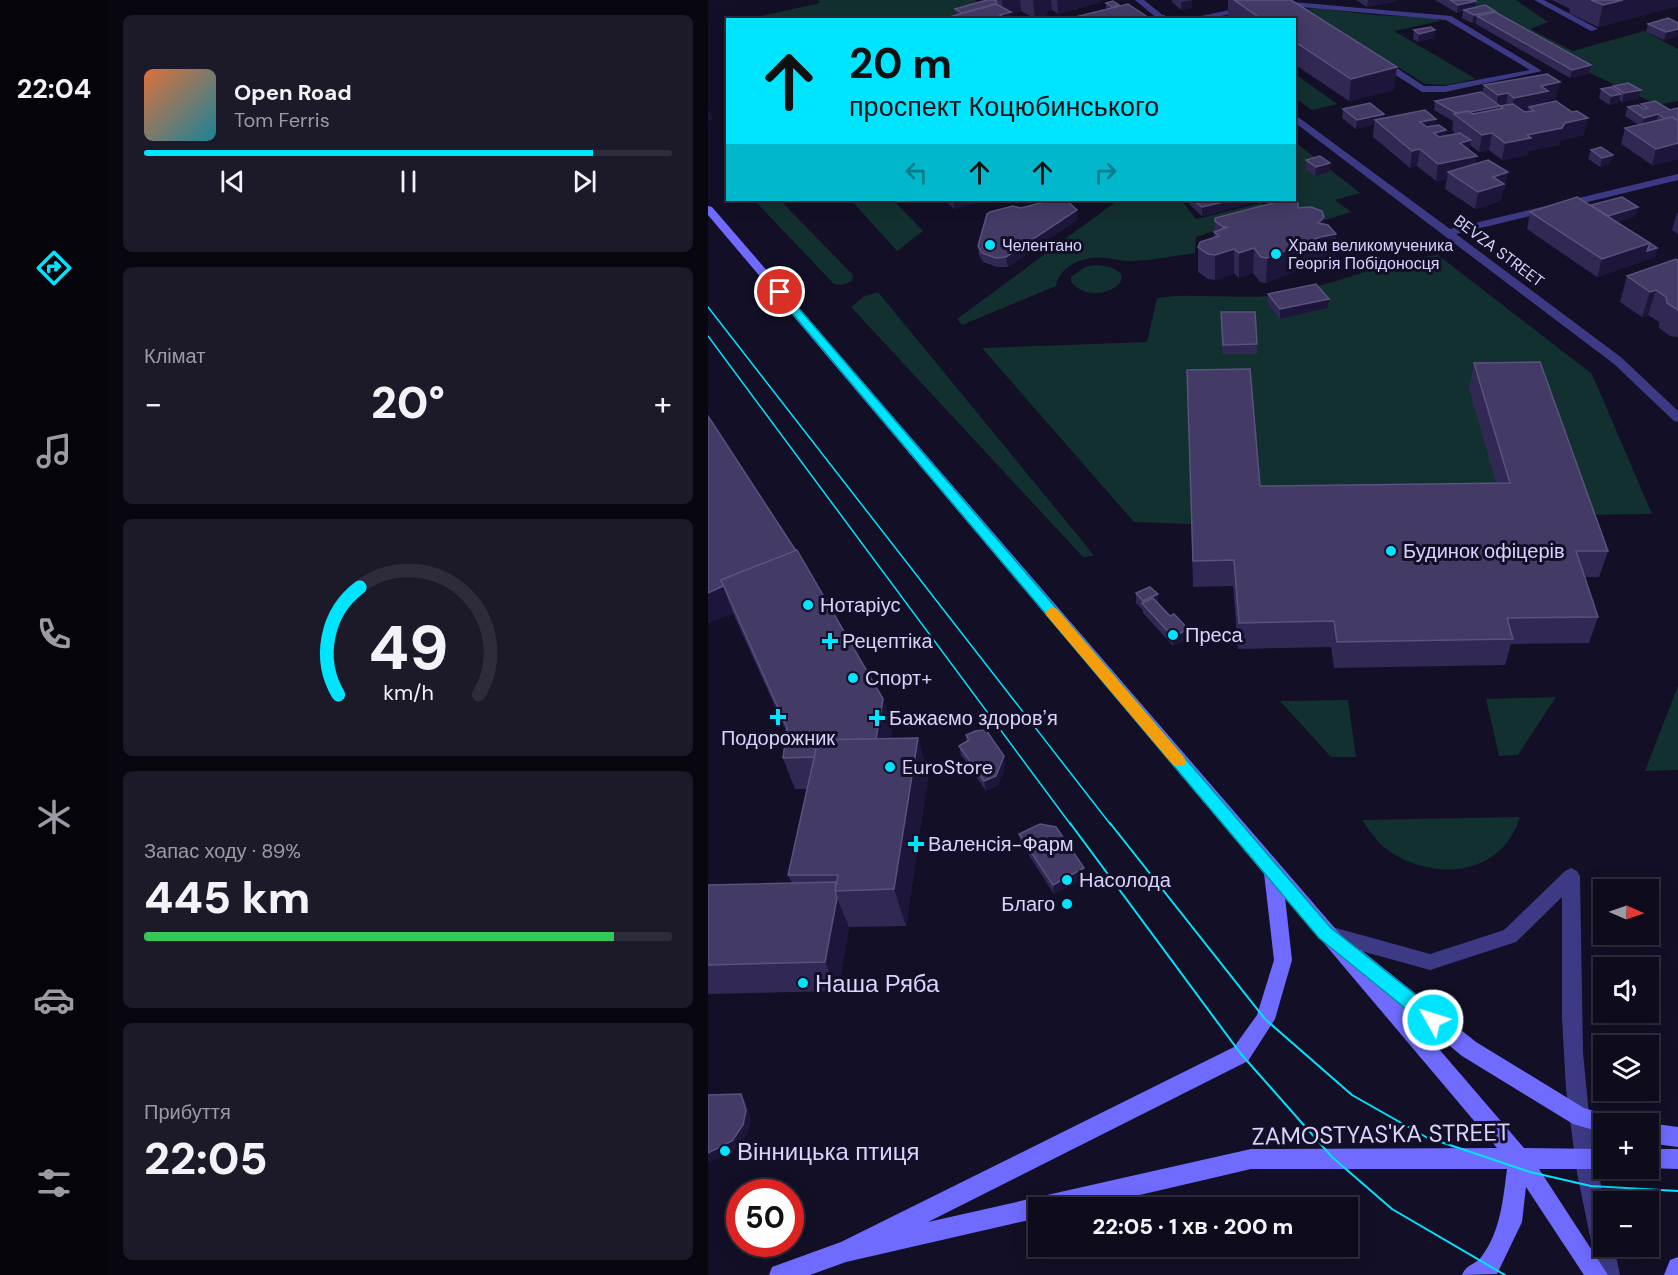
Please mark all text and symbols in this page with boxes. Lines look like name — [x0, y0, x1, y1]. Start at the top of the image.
text: 20 m — [849, 36, 952, 91]
icon: ahead — [750, 42, 828, 120]
text: 22:04 — [17, 71, 91, 106]
text: Open Road — [234, 78, 352, 107]
text: проспект Коцюбинського — [849, 89, 1159, 124]
text: Tom Ferris — [234, 107, 330, 133]
icon: left — [900, 156, 933, 189]
icon: ahead — [963, 156, 996, 189]
icon: ahead — [1026, 156, 1059, 189]
icon: right — [1089, 156, 1122, 189]
icon: previous — [216, 165, 249, 198]
icon: pause — [392, 165, 425, 198]
icon: next — [568, 165, 601, 198]
street label: BEVZA STREET — [1450, 210, 1548, 292]
place label: Челентано — [1002, 235, 1082, 256]
place label: Храм великомученика Георгія Побідоносця — [1288, 235, 1453, 274]
marker: Челентано — [983, 238, 997, 252]
icon: directions — [33, 247, 75, 289]
marker: Храм великомученика Георгія Побідоносця — [1269, 247, 1283, 261]
pin — [754, 266, 805, 317]
icon: arrive — [763, 275, 796, 308]
text: Клімат — [144, 343, 205, 369]
text: 20° — [371, 373, 445, 432]
text: − — [144, 382, 162, 425]
text: + — [654, 382, 672, 425]
icon: music — [33, 430, 75, 472]
place label: Будинок офіцерів — [1403, 538, 1565, 564]
marker: Будинок офіцерів — [1384, 544, 1398, 558]
place label: Нотаріус — [820, 592, 901, 618]
marker: Нотаріус — [801, 598, 815, 612]
text: 49 — [368, 607, 448, 688]
icon: phone — [33, 613, 75, 655]
place label: Преса — [1185, 622, 1244, 648]
place label: Рецептіка — [842, 628, 934, 654]
marker: Преса — [1166, 628, 1180, 642]
marker: Рецептіка — [823, 634, 837, 648]
place label: Спорт+ — [865, 665, 932, 691]
marker: Спорт+ — [846, 671, 860, 685]
text: km/h — [383, 679, 433, 707]
place label: Бажаємо здоровʼя — [889, 705, 1058, 731]
marker: Подорожник — [771, 710, 785, 724]
marker: Бажаємо здоровʼя — [870, 711, 884, 725]
place label: Подорожник — [721, 725, 835, 751]
place label: EuroStore — [902, 754, 993, 780]
marker: EuroStore — [883, 760, 897, 774]
icon: climate — [33, 796, 75, 838]
place label: Валенсія-Фарм — [928, 831, 1074, 857]
marker: Валенсія-Фарм — [909, 837, 923, 851]
text: Запас ходу · 89% — [144, 838, 301, 864]
place label: Насолода — [1079, 867, 1172, 893]
text: 445 km — [144, 868, 310, 927]
marker: Насолода — [1060, 873, 1074, 887]
north arrow — [1593, 879, 1659, 945]
map controls — [1593, 879, 1659, 1257]
place label: Благо — [1001, 891, 1055, 917]
marker: Благо — [1060, 897, 1074, 911]
button: sound — [1593, 957, 1659, 1023]
place label: Наша Ряба — [815, 968, 940, 999]
marker: Наша Ряба — [796, 976, 810, 990]
icon: car — [33, 979, 75, 1021]
position arrow — [1401, 988, 1465, 1052]
button: layers — [1593, 1035, 1659, 1101]
text: Прибуття — [144, 1099, 231, 1125]
button: + — [1593, 1113, 1659, 1179]
street label: ZAMOSTYAS'KA STREET — [1251, 1116, 1511, 1152]
text: 22:05 — [144, 1129, 268, 1188]
place label: Вінницька птиця — [737, 1136, 919, 1167]
marker: Вінницька птиця — [718, 1144, 732, 1158]
icon: filters — [33, 1162, 75, 1204]
speed limit sign: 50 — [726, 1179, 804, 1257]
button: − — [1593, 1191, 1659, 1257]
text: 22:05 · 1 хв · 200 m — [1093, 1212, 1293, 1241]

